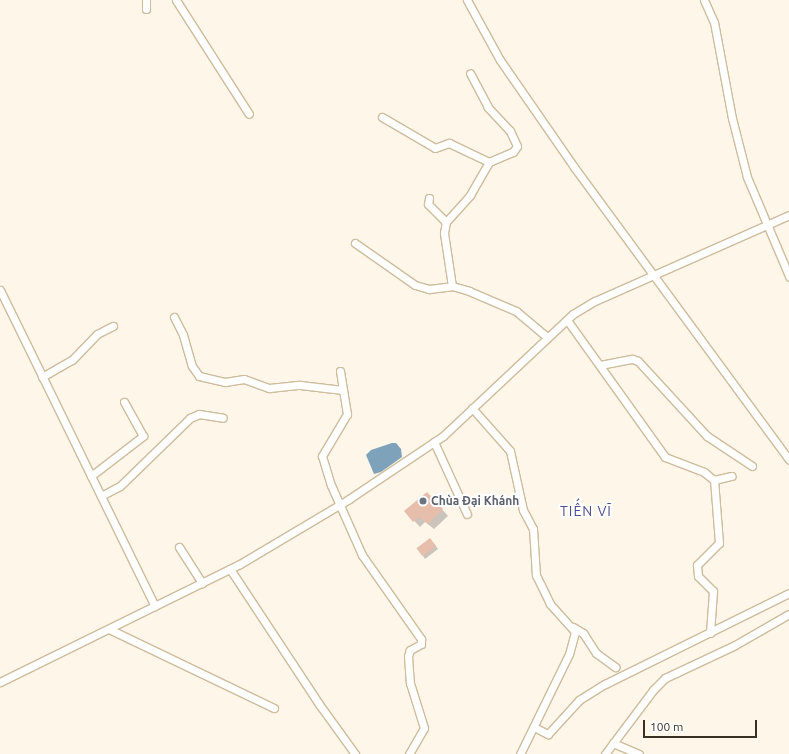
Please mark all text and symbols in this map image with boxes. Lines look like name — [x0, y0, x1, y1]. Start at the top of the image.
place label: Chùa Đại Khánh — [431, 494, 519, 508]
marker: Chùa Đại Khánh — [418, 496, 428, 506]
district label: TIẾN VĨ — [560, 503, 612, 519]
scale bar — [645, 712, 759, 738]
text: 100 m — [650, 720, 683, 733]

